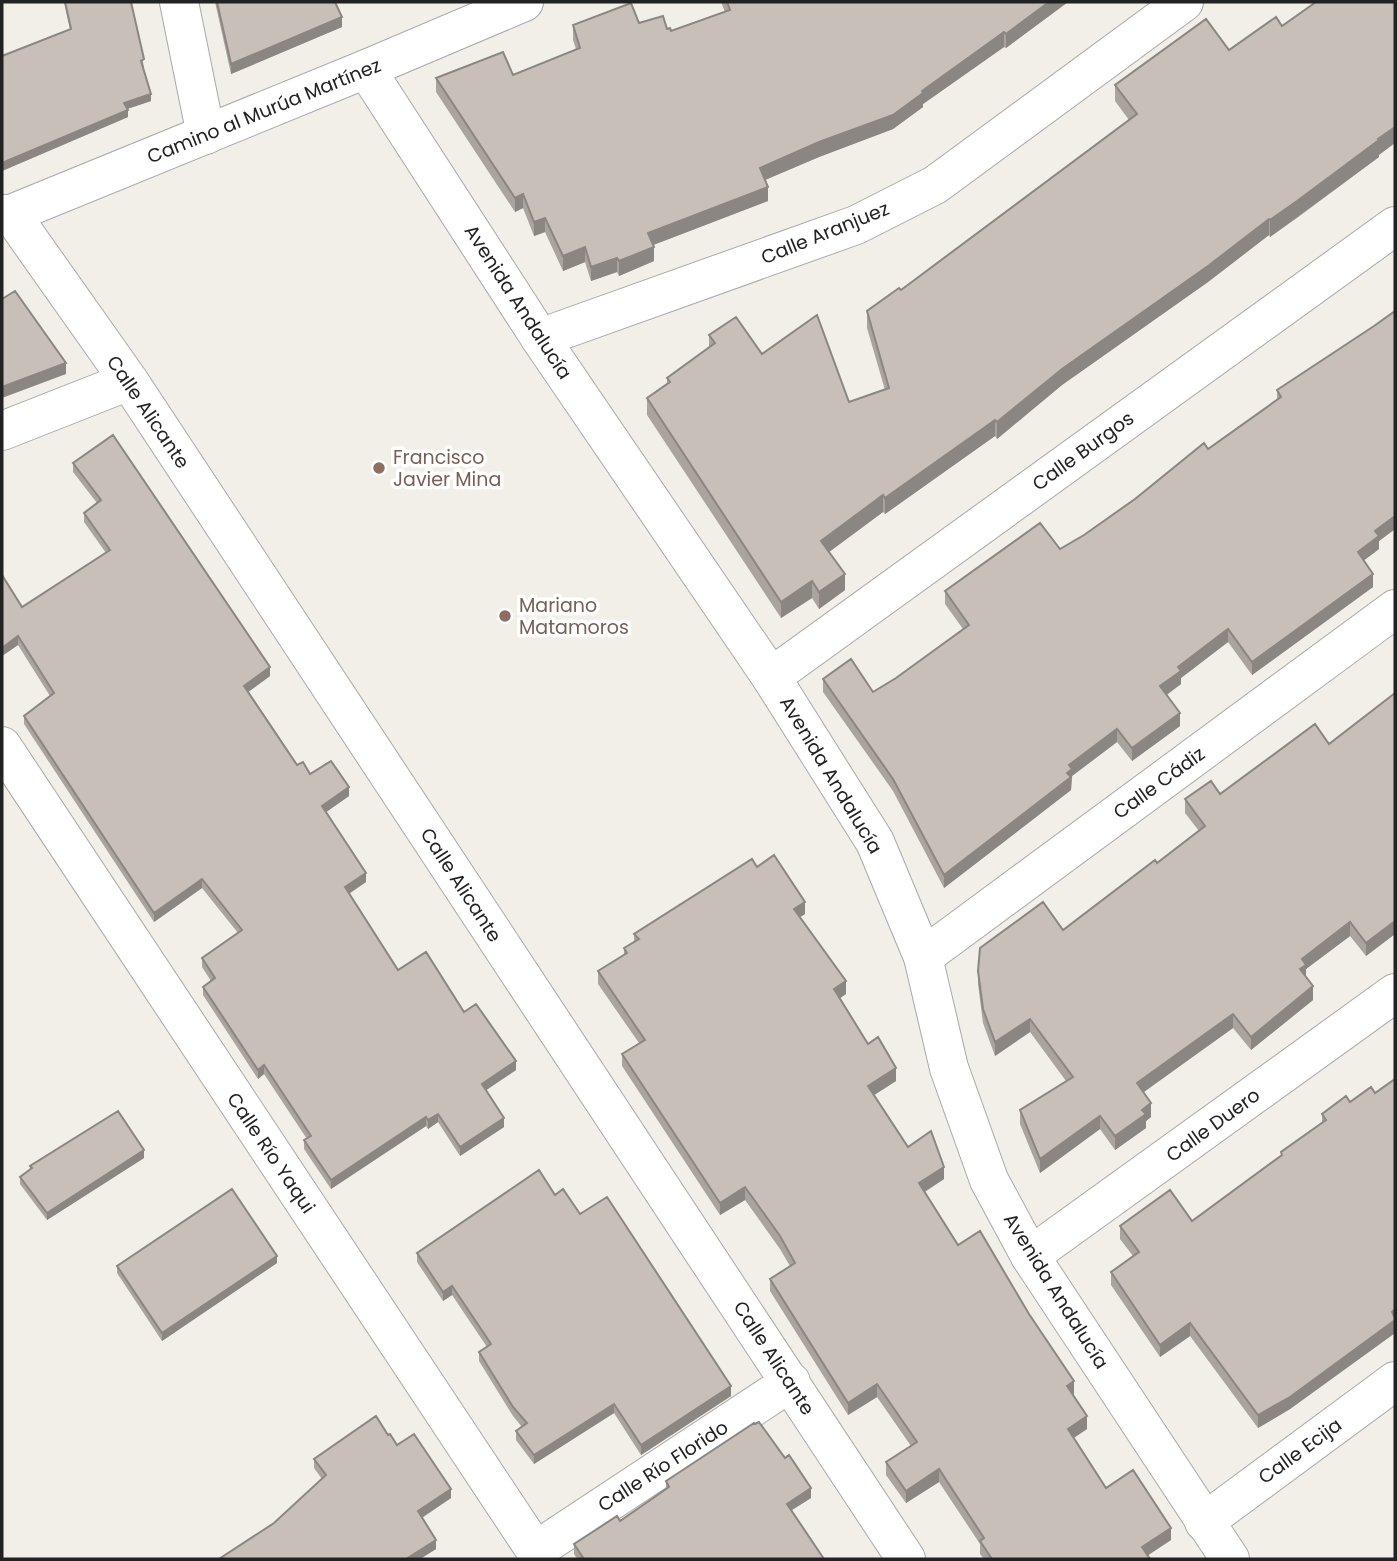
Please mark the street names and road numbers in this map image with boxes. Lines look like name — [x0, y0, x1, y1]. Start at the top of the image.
street label: Camino al Murúa Martínez — [143, 52, 385, 170]
street label: Calle Aranjuez — [757, 195, 893, 271]
street label: Avenida Andalucía — [458, 219, 578, 385]
street label: Calle Alicante — [100, 350, 196, 474]
street label: Calle Burgos — [1027, 405, 1139, 497]
street label: Avenida Andalucía — [773, 691, 889, 859]
street label: Calle Cádiz — [1108, 741, 1210, 825]
street label: Calle Alicante — [414, 823, 508, 947]
street label: Calle Duero — [1160, 1082, 1266, 1168]
street label: Calle Río Yaqui — [220, 1087, 322, 1219]
street label: Avenida Andalucía — [997, 1208, 1115, 1374]
street label: Calle Alicante — [727, 1296, 821, 1420]
street label: Calle Ecija — [1253, 1412, 1347, 1490]
street label: Calle Río Florido — [593, 1414, 733, 1518]

